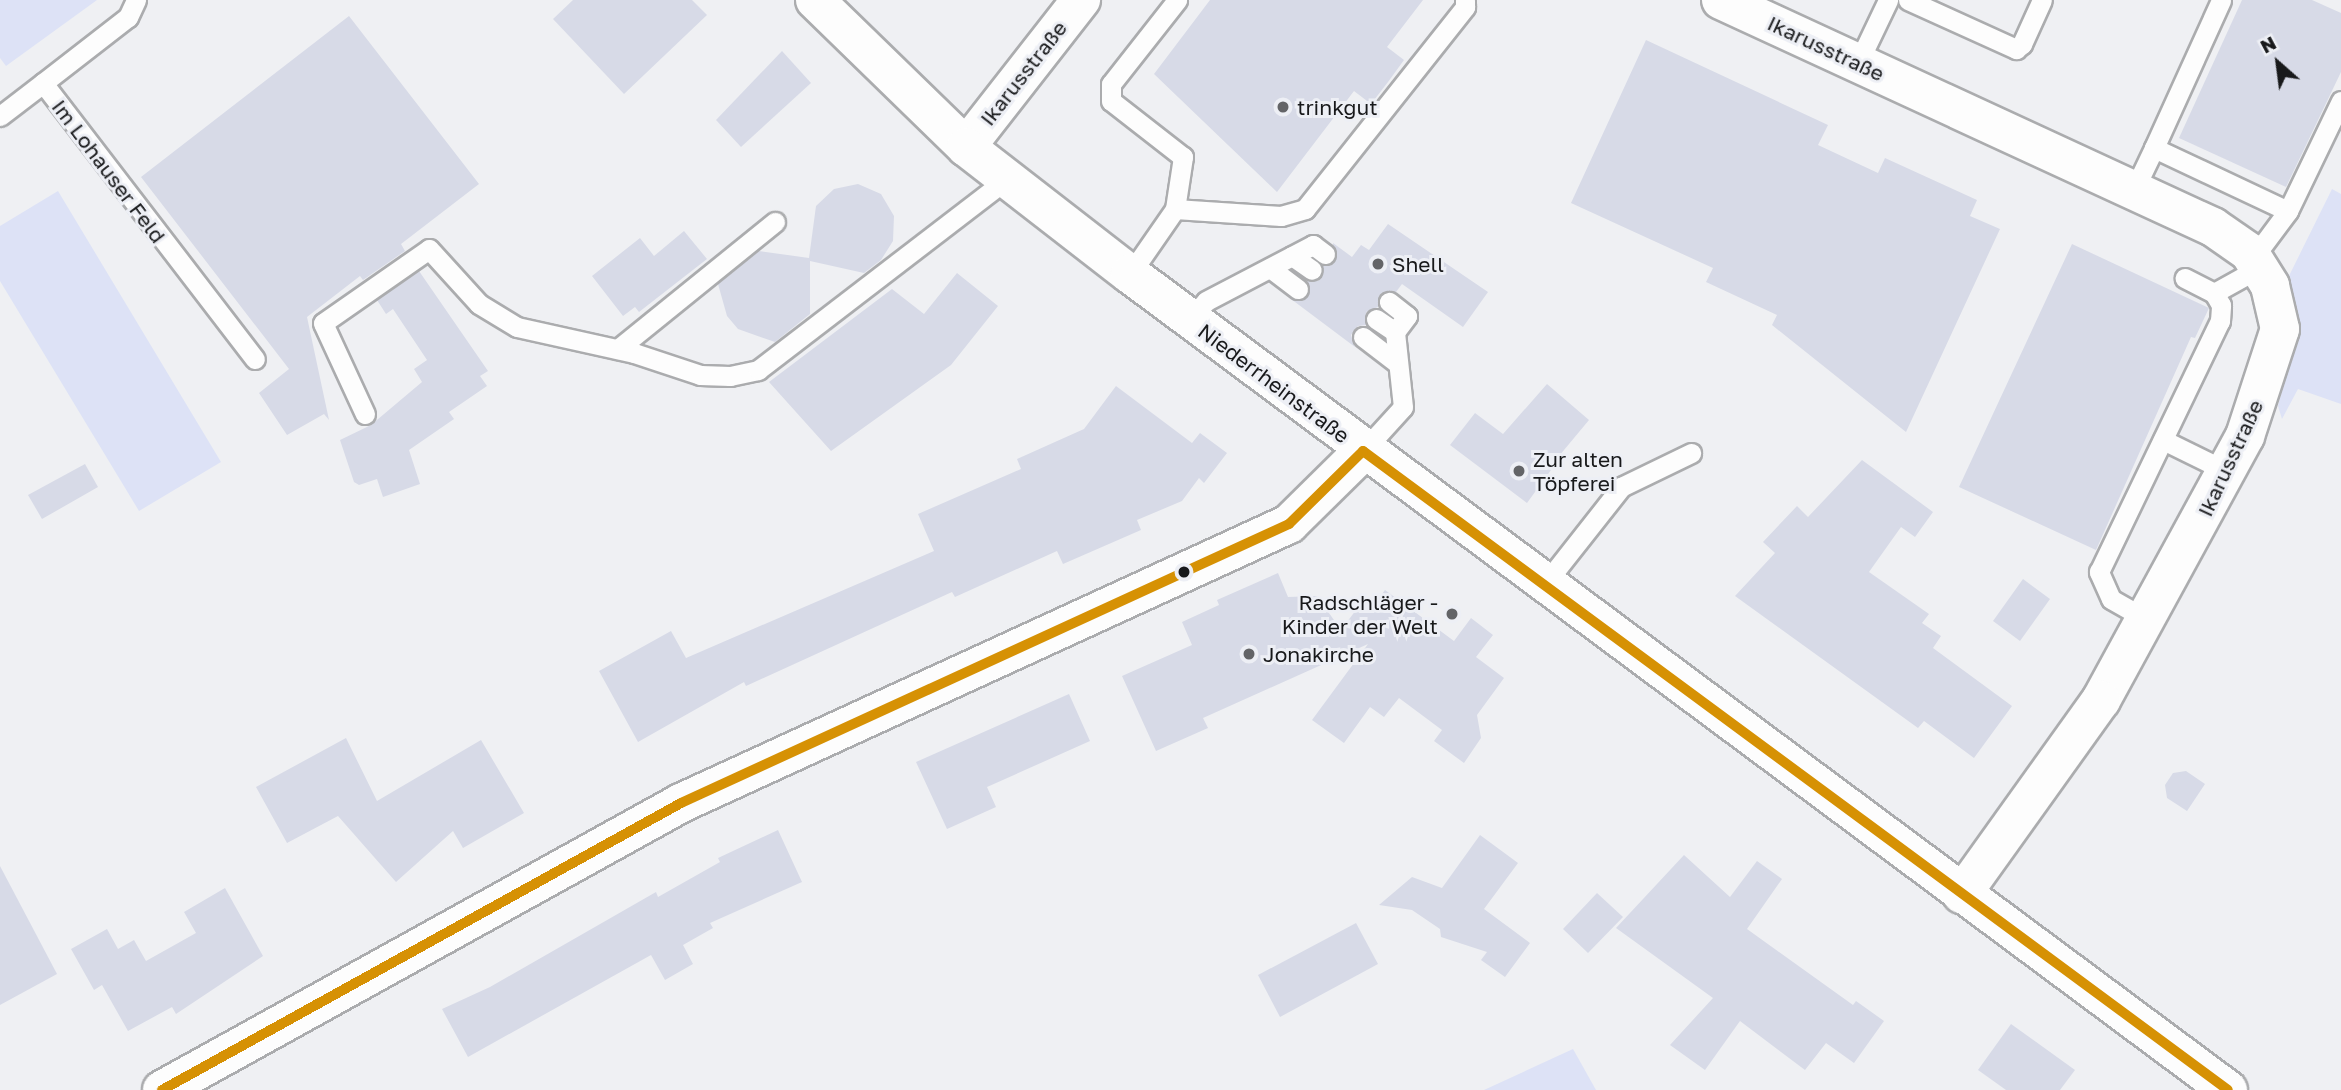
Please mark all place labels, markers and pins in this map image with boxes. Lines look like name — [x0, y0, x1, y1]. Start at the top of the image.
place label: trinkgut — [1297, 94, 1378, 120]
marker: trinkgut — [1275, 99, 1291, 115]
place label: Shell — [1392, 251, 1444, 277]
marker: Shell — [1370, 256, 1386, 272]
place label: Zur alten Töpferei — [1533, 446, 1623, 496]
marker: Zur alten Töpferei — [1511, 463, 1527, 479]
unlabelled marker — [1177, 565, 1191, 579]
place label: Radschläger - Kinder der Welt — [1282, 589, 1438, 639]
marker: Radschläger - Kinder der Welt — [1444, 606, 1460, 622]
place label: Jonakirche — [1263, 641, 1374, 667]
marker: Jonakirche — [1241, 646, 1257, 662]

